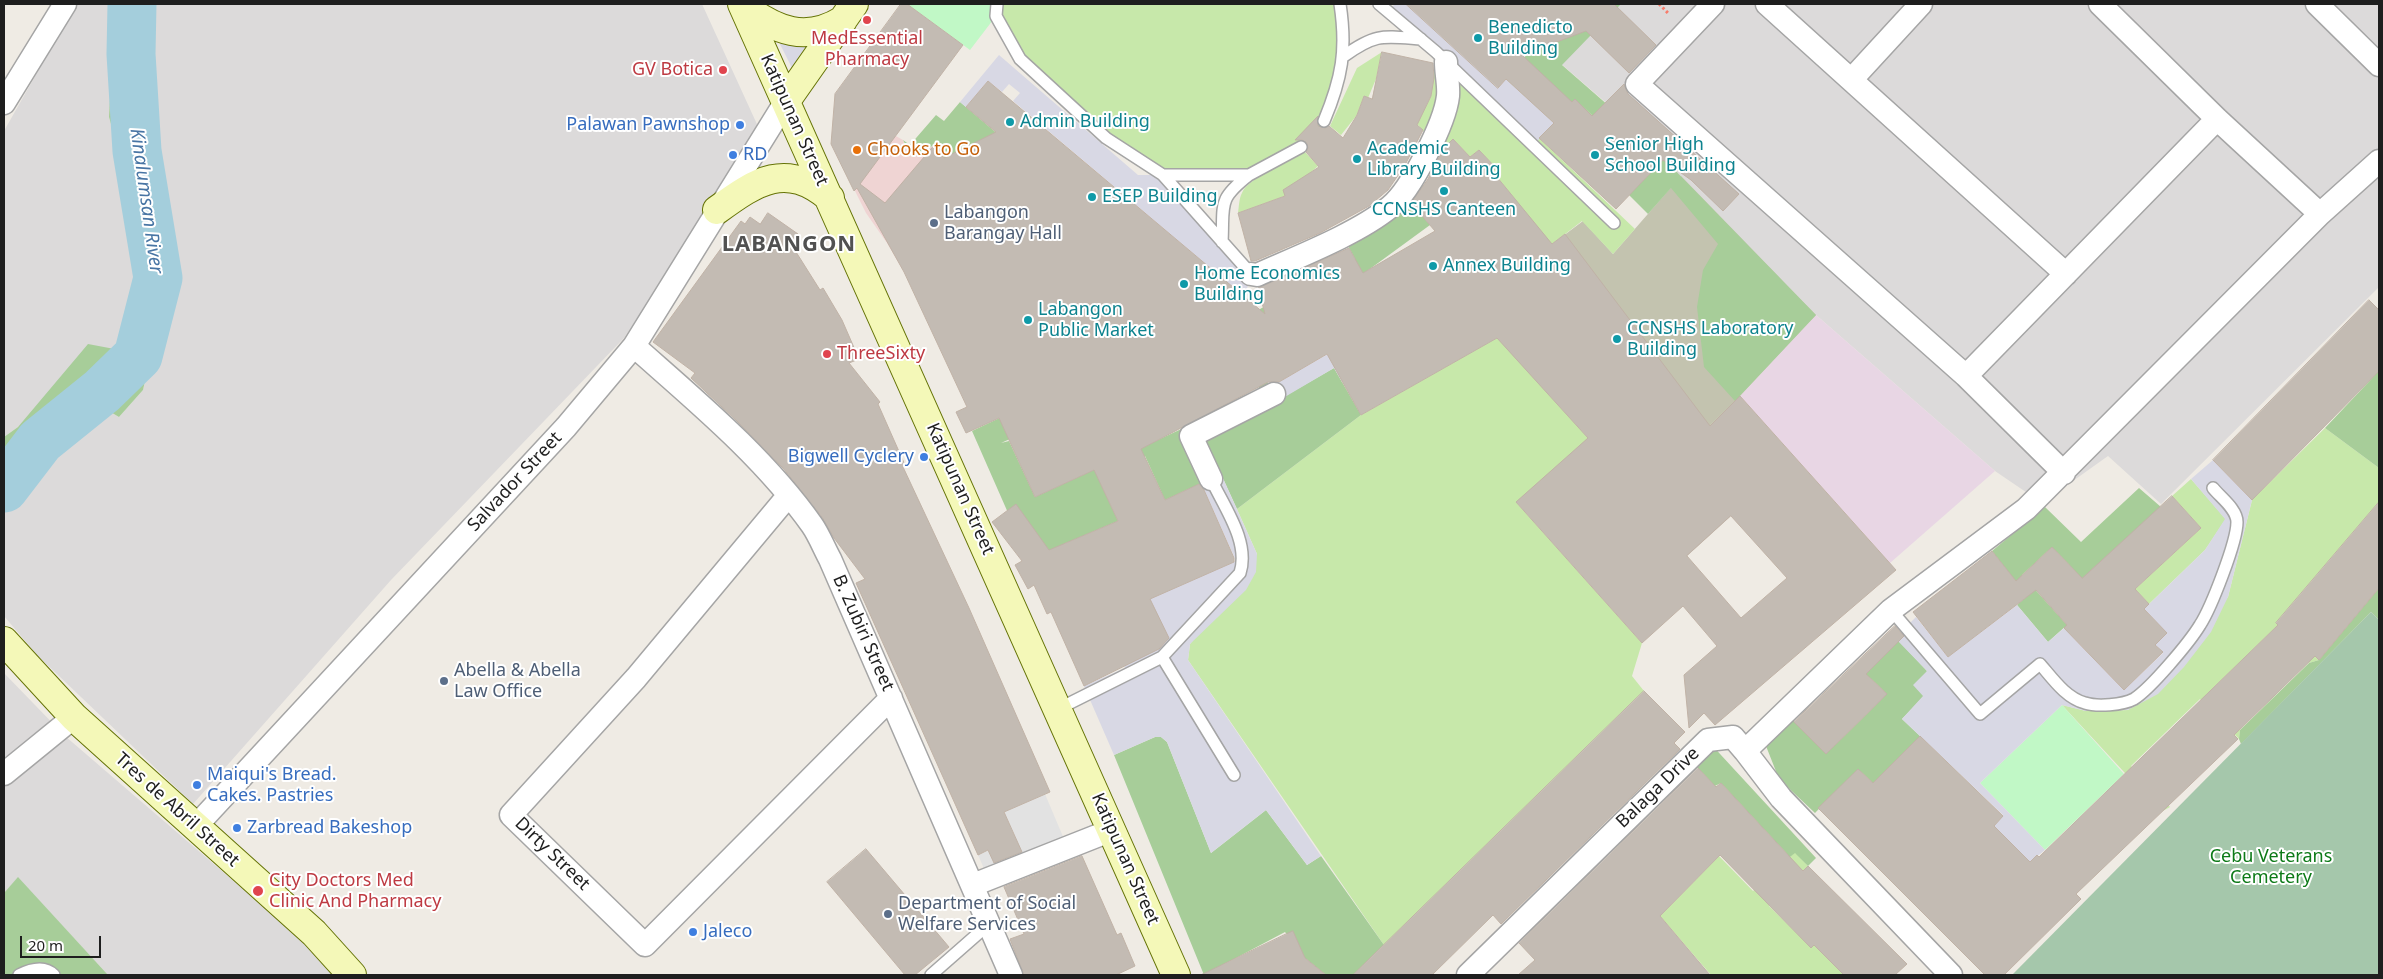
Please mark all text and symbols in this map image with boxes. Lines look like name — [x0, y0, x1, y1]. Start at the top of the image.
marker: MedEssential Pharmacy — [861, 14, 873, 26]
place label: Benedicto Building — [1488, 17, 1573, 59]
place label: MedEssential Pharmacy — [811, 28, 923, 70]
marker: Benedicto Building — [1472, 32, 1484, 44]
street label: Katipunan Street — [755, 51, 833, 189]
place label: GV Botica — [632, 59, 713, 81]
marker: GV Botica — [717, 64, 729, 76]
place label: Admin Building — [1020, 111, 1150, 133]
place label: Palawan Pawnshop — [566, 114, 730, 136]
marker: Admin Building — [1004, 116, 1016, 128]
marker: Palawan Pawnshop — [734, 119, 746, 131]
water label: Kinalumsan River — [125, 127, 167, 275]
place label: Senior High School Building — [1605, 134, 1736, 176]
place label: Academic Library Building — [1367, 138, 1501, 180]
place label: Chooks to Go — [867, 139, 980, 161]
place label: RD — [743, 144, 767, 166]
marker: Chooks to Go — [851, 144, 863, 156]
marker: RD — [727, 149, 739, 161]
marker: Senior High School Building — [1589, 149, 1601, 161]
marker: Academic Library Building — [1351, 153, 1363, 165]
marker: CCNSHS Canteen — [1438, 185, 1450, 197]
place label: ESEP Building — [1102, 186, 1217, 208]
marker: ESEP Building — [1086, 191, 1098, 203]
place label: CCNSHS Canteen — [1372, 199, 1516, 221]
place label: Labangon Barangay Hall — [944, 202, 1062, 244]
marker: Labangon Barangay Hall — [928, 217, 940, 229]
district label: LABANGON — [721, 232, 857, 258]
place label: Annex Building — [1443, 255, 1571, 277]
marker: Annex Building — [1427, 260, 1439, 272]
place label: Home Economics Building — [1194, 263, 1340, 306]
marker: Home Economics Building — [1178, 278, 1190, 290]
place label: Labangon Public Market — [1038, 299, 1154, 342]
marker: Labangon Public Market — [1022, 314, 1034, 326]
place label: CCNSHS Laboratory Building — [1627, 318, 1794, 360]
marker: CCNSHS Laboratory Building — [1611, 333, 1623, 345]
place label: ThreeSixty — [837, 343, 925, 365]
marker: ThreeSixty — [821, 348, 833, 360]
street label: Katipunan Street — [921, 420, 999, 558]
street label: Salvador Street — [463, 428, 567, 536]
place label: Bigwell Cyclery — [788, 446, 914, 468]
marker: Bigwell Cyclery — [918, 451, 930, 463]
street label: B. Zubiri Street — [828, 571, 898, 695]
place label: Abella & Abella Law Office — [454, 660, 581, 702]
marker: Abella & Abella Law Office — [438, 675, 450, 687]
street label: Balaga Drive — [1612, 743, 1704, 833]
street label: Tres de Abril Street — [110, 749, 244, 871]
place label: Maiqui's Bread. Cakes. Pastries — [207, 764, 337, 806]
marker: Maiqui's Bread. Cakes. Pastries — [191, 779, 203, 791]
street label: Katipunan Street — [1086, 790, 1164, 928]
street label: Dirty Street — [510, 813, 594, 895]
place label: Zarbread Bakeshop — [247, 817, 412, 839]
marker: Zarbread Bakeshop — [231, 822, 243, 834]
park label: Cebu Veterans Cemetery — [2210, 846, 2332, 889]
place label: City Doctors Med Clinic And Pharmacy — [269, 870, 441, 912]
marker: City Doctors Med Clinic And Pharmacy — [251, 884, 265, 898]
place label: Department of Social Welfare Services — [898, 893, 1076, 936]
marker: Department of Social Welfare Services — [882, 908, 894, 920]
place label: Jaleco — [703, 921, 752, 943]
scale bar — [22, 926, 104, 958]
marker: Jaleco — [687, 926, 699, 938]
text: 20 m — [28, 935, 63, 955]

